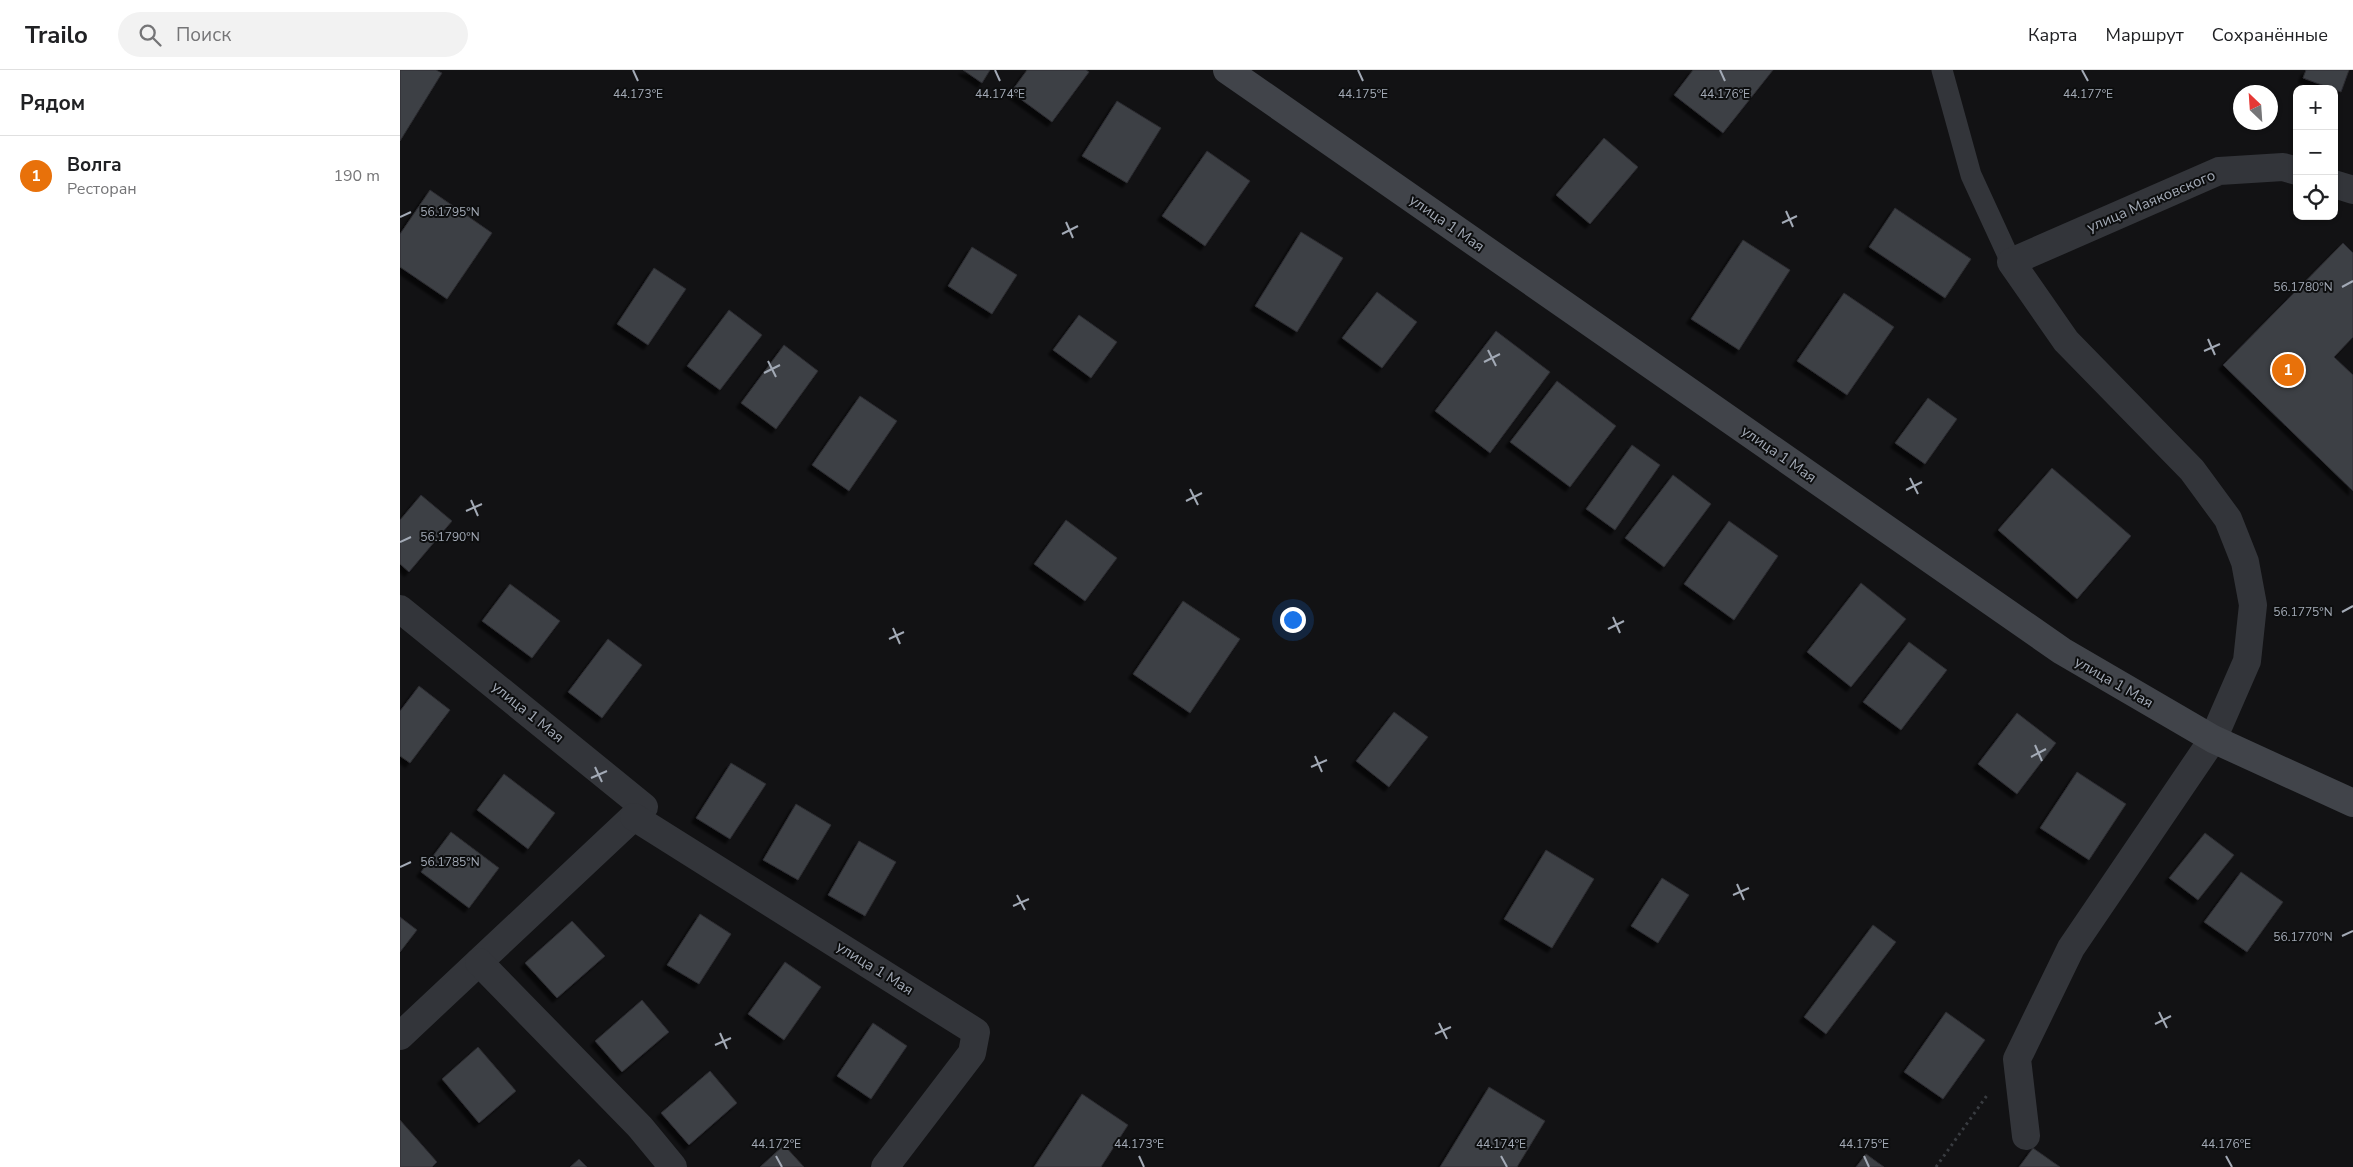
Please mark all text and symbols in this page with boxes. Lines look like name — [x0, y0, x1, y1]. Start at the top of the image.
search box — [118, 12, 468, 57]
text: Trailo — [25, 19, 88, 51]
icon: search — [136, 21, 164, 49]
text: Поиск — [176, 22, 231, 48]
text: Карта — [2028, 23, 2078, 47]
text: Маршрут — [2106, 23, 2184, 47]
text: Сохранённые — [2212, 23, 2328, 47]
north arrow — [2233, 85, 2278, 130]
map controls — [2293, 85, 2338, 220]
button: + — [2293, 85, 2338, 130]
text: 44.173°E — [613, 86, 663, 102]
text: 44.174°E — [975, 86, 1025, 102]
text: 44.175°E — [1338, 86, 1388, 102]
text: 44.176°E — [1700, 86, 1750, 102]
text: 44.177°E — [2063, 86, 2113, 102]
text: Рядом — [20, 89, 85, 117]
button: − — [2293, 130, 2338, 175]
text: Волга — [67, 152, 122, 178]
text: 1 — [31, 165, 41, 187]
text: 190 m — [333, 165, 380, 187]
street label: улица Маяковского — [2084, 165, 2218, 237]
button: locate — [2293, 175, 2338, 220]
text: Ресторан — [67, 178, 137, 200]
street label: улица 1 Мая — [1405, 190, 1489, 256]
text: 56.1795°N — [420, 204, 480, 220]
text: 56.1780°N — [2273, 279, 2333, 295]
pin: 1 — [2272, 351, 2304, 389]
street label: улица 1 Мая — [1737, 421, 1821, 487]
text: 56.1790°N — [420, 529, 480, 545]
text: 56.1775°N — [2273, 604, 2333, 620]
your location — [1280, 607, 1306, 633]
street label: улица 1 Мая — [2071, 651, 2157, 713]
street label: улица 1 Мая — [488, 677, 568, 747]
text: 56.1785°N — [420, 854, 480, 870]
text: 56.1770°N — [2273, 929, 2333, 945]
street label: улица 1 Мая — [833, 936, 917, 1000]
text: 44.172°E — [751, 1136, 801, 1152]
text: 44.173°E — [1114, 1136, 1164, 1152]
text: 44.174°E — [1476, 1136, 1526, 1152]
text: 44.175°E — [1839, 1136, 1889, 1152]
text: 44.176°E — [2201, 1136, 2251, 1152]

